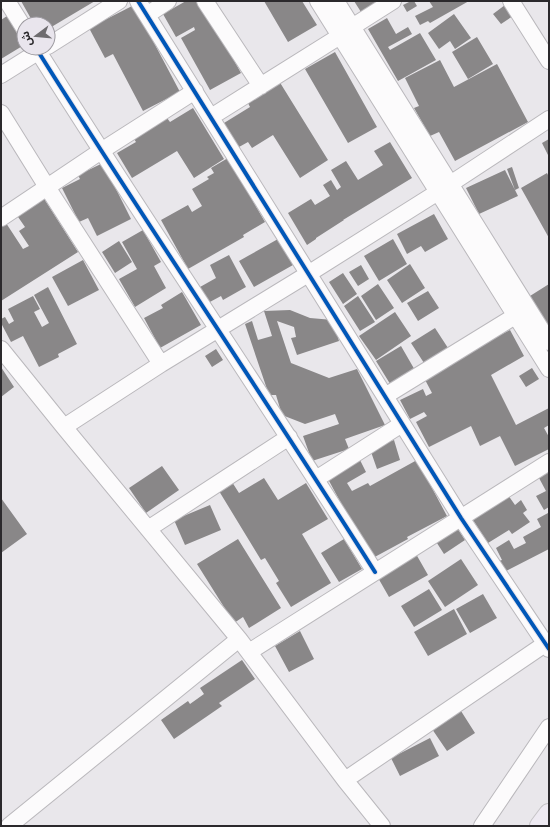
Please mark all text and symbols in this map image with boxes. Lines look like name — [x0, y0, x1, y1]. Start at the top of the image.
north arrow — [16, 16, 56, 56]
text: ش — [19, 30, 35, 48]

